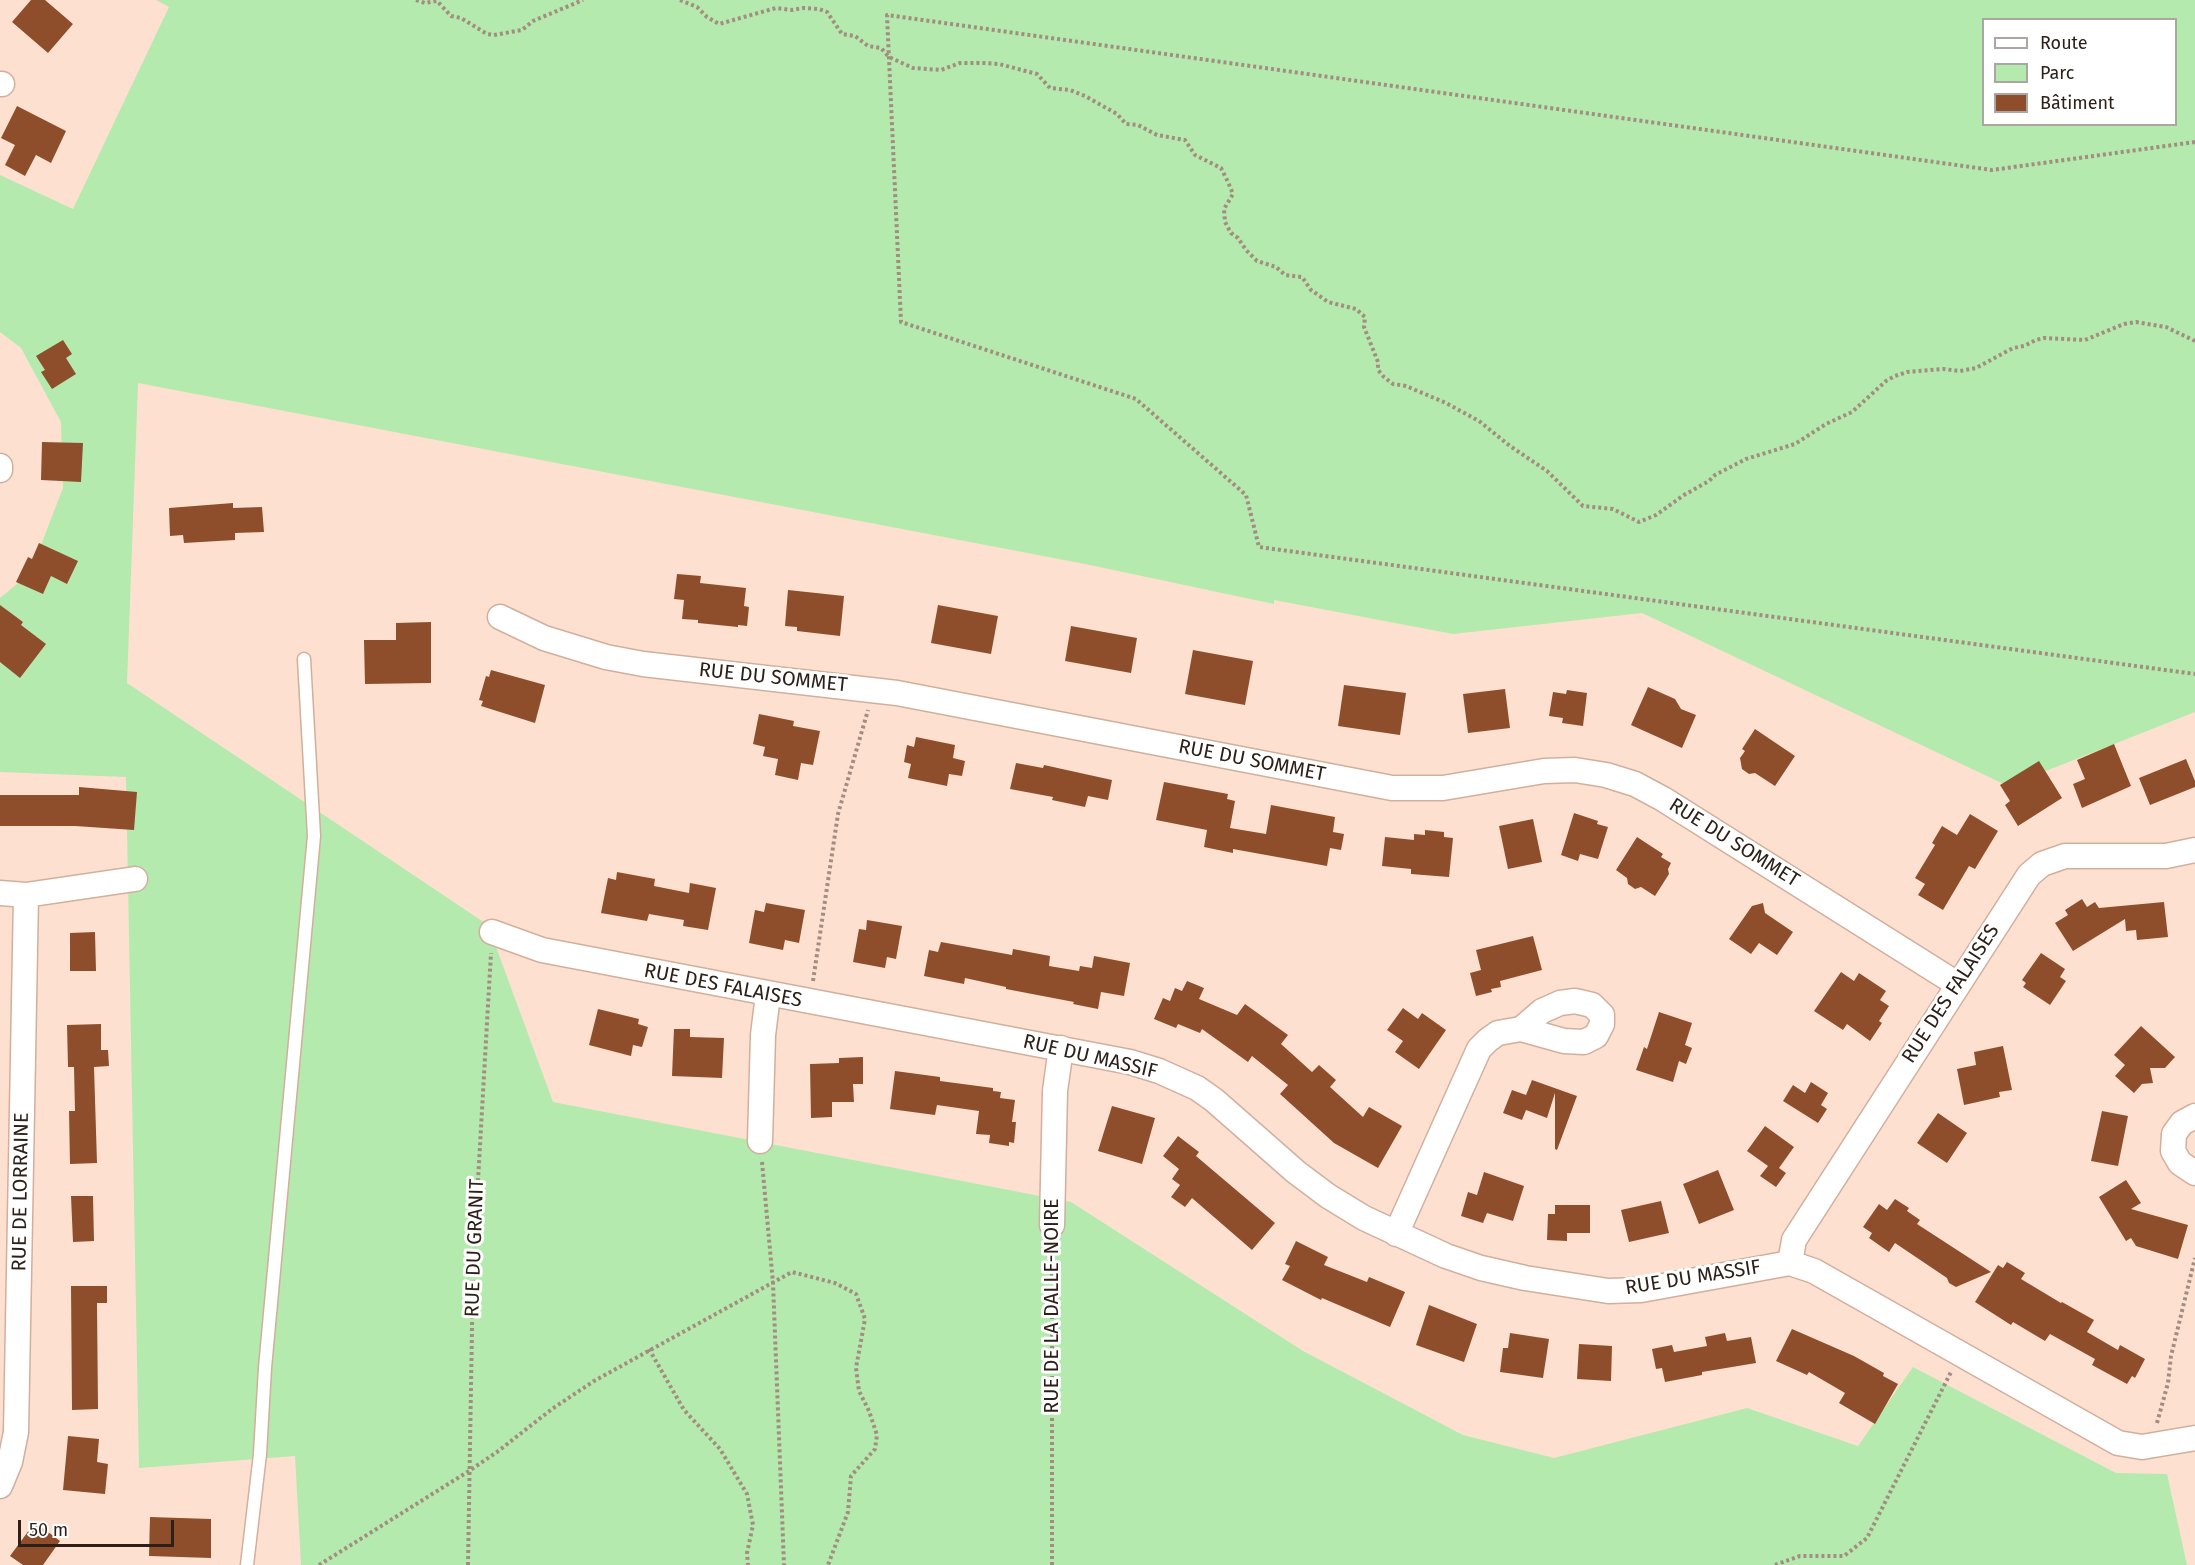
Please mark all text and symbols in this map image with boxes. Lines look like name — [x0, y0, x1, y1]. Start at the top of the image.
legend — [1982, 18, 2177, 126]
text: Route — [2040, 32, 2088, 54]
text: Parc — [2040, 62, 2074, 84]
text: Bâtiment — [2040, 92, 2115, 114]
street label: RUE DU SOMMET — [697, 658, 849, 698]
street label: RUE DU SOMMET — [1176, 735, 1328, 787]
street label: RUE DU SOMMET — [1664, 793, 1804, 893]
street label: RUE DES FALAISES — [1897, 920, 2005, 1068]
street label: RUE DES FALAISES — [642, 959, 804, 1013]
street label: RUE DU MASSIF — [1021, 1030, 1159, 1084]
street label: RUE DE LORRAINE — [8, 1112, 34, 1272]
street label: RUE DU GRANIT — [461, 1178, 489, 1318]
street label: RUE DE LA DALLE-NOIRE — [1040, 1198, 1064, 1414]
street label: RUE DU MASSIF — [1624, 1255, 1762, 1301]
scale bar — [21, 1508, 177, 1546]
text: 50 m — [29, 1519, 68, 1541]

